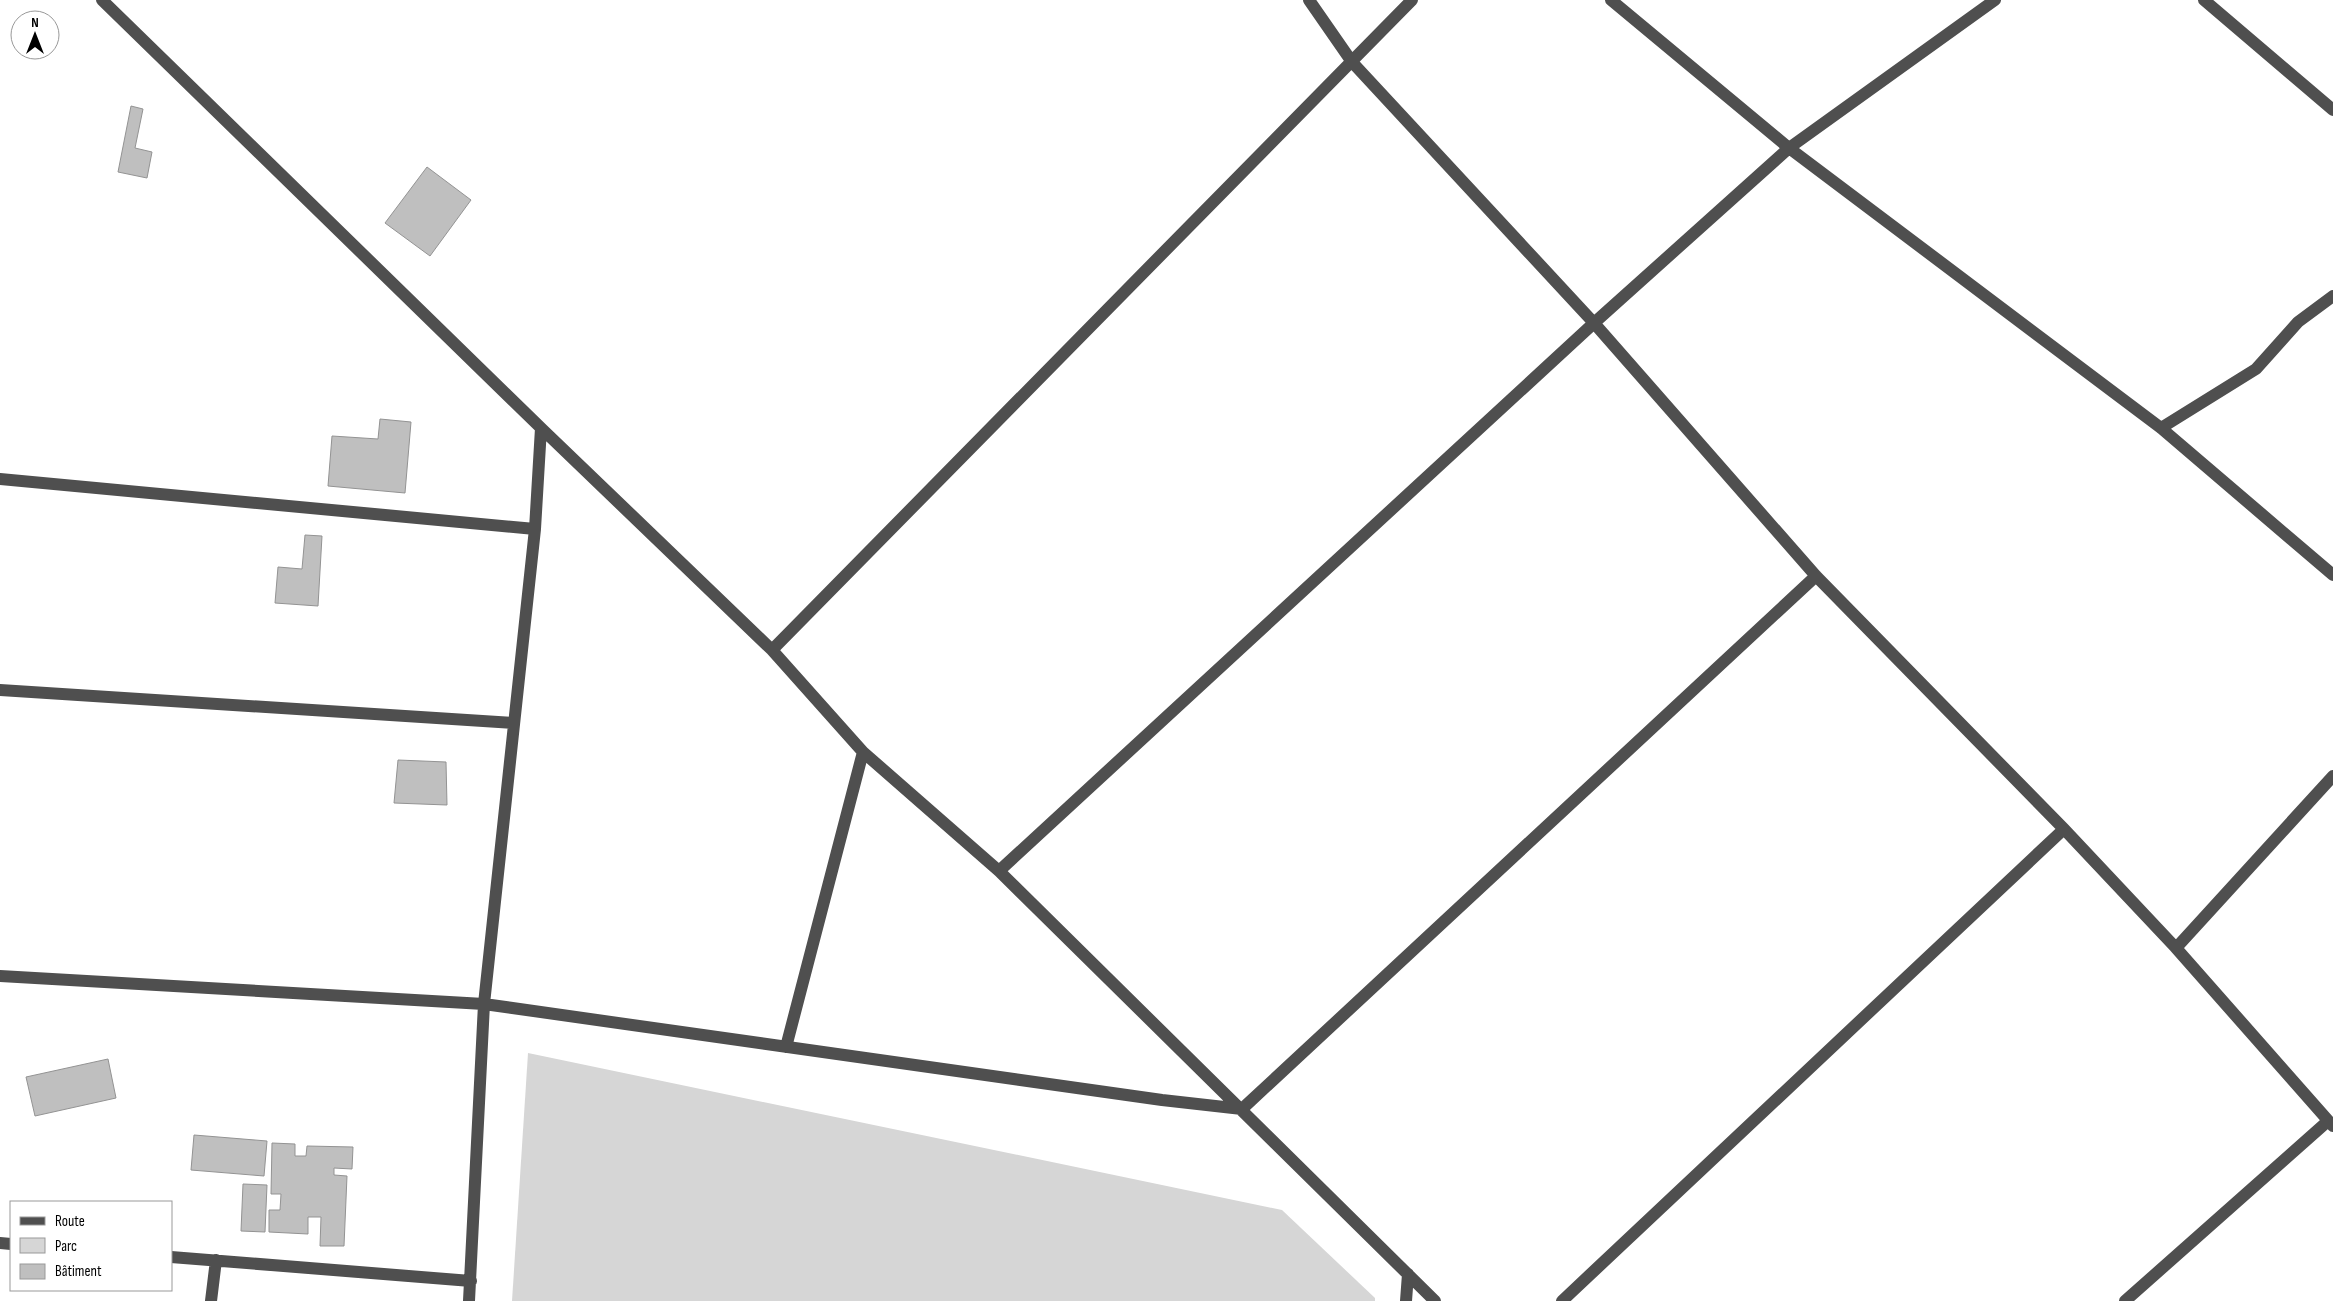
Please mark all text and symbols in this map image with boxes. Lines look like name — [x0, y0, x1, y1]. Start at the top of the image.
north arrow — [10, 10, 60, 60]
text: N — [31, 14, 39, 31]
legend — [10, 1201, 172, 1291]
text: Route — [55, 1212, 85, 1231]
text: Parc — [55, 1237, 77, 1256]
text: Bâtiment — [55, 1262, 102, 1281]

